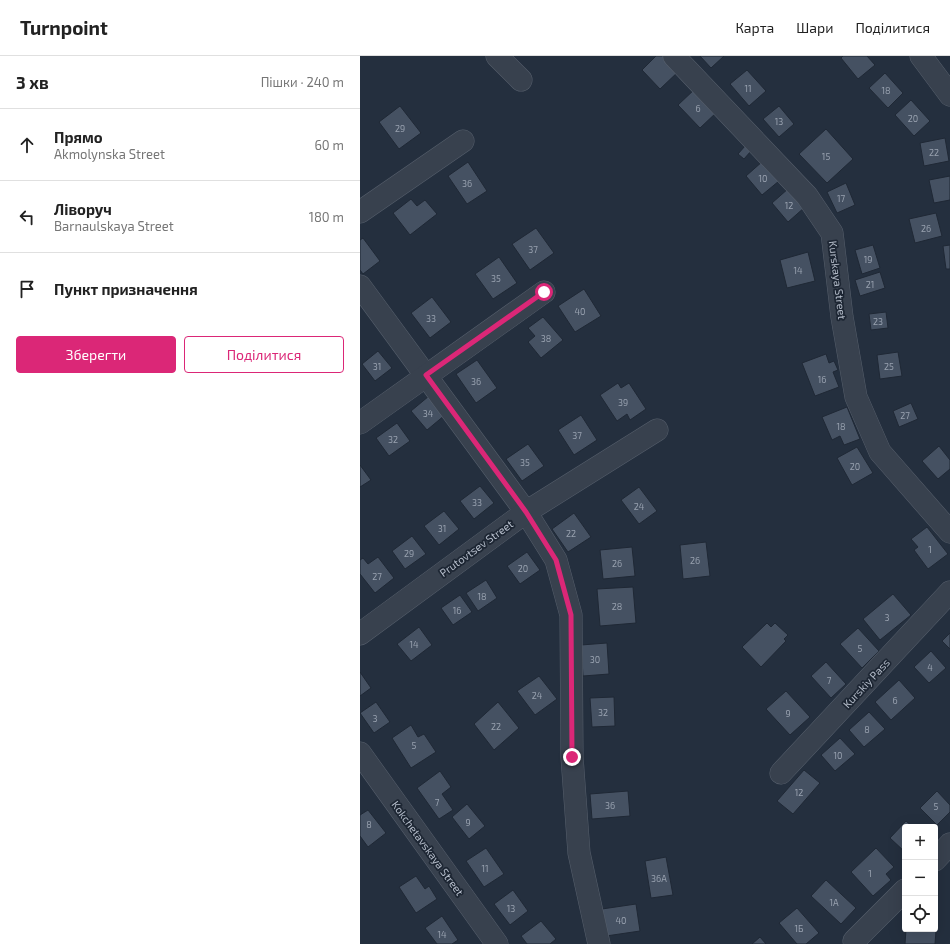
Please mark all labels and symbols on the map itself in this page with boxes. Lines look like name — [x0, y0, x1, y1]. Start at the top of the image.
house number: 11 — [744, 83, 752, 94]
house number: 18 — [881, 85, 891, 96]
house number: 6 — [695, 103, 701, 114]
house number: 20 — [908, 113, 918, 124]
house number: 13 — [775, 116, 783, 127]
house number: 29 — [395, 123, 405, 134]
house number: 22 — [929, 147, 939, 158]
house number: 15 — [822, 151, 830, 162]
house number: 10 — [758, 173, 768, 184]
house number: 36 — [462, 178, 472, 189]
house number: 17 — [837, 193, 845, 204]
house number: 12 — [785, 200, 793, 211]
house number: 26 — [921, 223, 931, 234]
street label: Kurskaya Street — [827, 240, 849, 320]
house number: 37 — [528, 244, 538, 255]
house number: 19 — [864, 254, 872, 265]
house number: 14 — [793, 265, 803, 276]
house number: 35 — [491, 273, 501, 284]
house number: 21 — [866, 279, 874, 290]
route start — [535, 283, 553, 301]
house number: 40 — [575, 306, 585, 317]
house number: 33 — [426, 313, 436, 324]
house number: 23 — [873, 316, 883, 327]
house number: 38 — [541, 333, 551, 344]
house number: 31 — [373, 361, 381, 372]
house number: 25 — [884, 361, 894, 372]
house number: 16 — [818, 374, 826, 385]
house number: 36 — [471, 376, 481, 387]
house number: 39 — [618, 397, 628, 408]
house number: 34 — [423, 408, 434, 419]
house number: 27 — [900, 410, 910, 421]
house number: 18 — [836, 421, 846, 432]
house number: 37 — [572, 430, 582, 441]
house number: 32 — [388, 434, 398, 445]
house number: 35 — [520, 457, 530, 468]
house number: 20 — [850, 461, 860, 472]
house number: 33 — [472, 497, 482, 508]
house number: 24 — [634, 501, 645, 512]
street label: Prutovtsev Street — [437, 517, 515, 579]
house number: 31 — [438, 523, 446, 534]
house number: 22 — [566, 528, 576, 539]
house number: 1 — [928, 544, 932, 555]
house number: 29 — [404, 548, 414, 559]
house number: 26 — [690, 555, 700, 566]
house number: 26 — [612, 558, 622, 569]
house number: 20 — [518, 563, 528, 574]
house number: 27 — [372, 571, 382, 582]
house number: 18 — [477, 591, 487, 602]
house number: 28 — [612, 601, 622, 612]
house number: 16 — [453, 605, 461, 616]
house number: 3 — [884, 612, 890, 623]
house number: 14 — [409, 639, 419, 650]
house number: 5 — [858, 643, 863, 654]
house number: 30 — [590, 654, 600, 665]
street label: Kurskiy Pass — [840, 655, 892, 710]
house number: 4 — [927, 662, 933, 673]
house number: 7 — [827, 675, 832, 686]
house number: 24 — [532, 690, 543, 701]
house number: 6 — [892, 695, 898, 706]
house number: 32 — [598, 707, 608, 718]
house number: 9 — [785, 708, 791, 719]
house number: 3 — [372, 713, 378, 724]
house number: 22 — [491, 721, 501, 732]
house number: 8 — [864, 724, 870, 735]
house number: 5 — [412, 740, 417, 751]
route end — [563, 748, 581, 766]
house number: 10 — [833, 750, 843, 761]
house number: 12 — [795, 787, 803, 798]
house number: 7 — [435, 797, 440, 808]
street label: Kokchetavskaya Street — [389, 798, 467, 898]
house number: 36 — [605, 800, 615, 811]
house number: 5 — [934, 801, 939, 812]
house number: 9 — [465, 817, 471, 828]
house number: 8 — [366, 819, 372, 830]
house number: 11 — [481, 863, 489, 874]
house number: 1 — [868, 868, 872, 879]
house number: 36А — [651, 873, 667, 884]
house number: 1А — [829, 897, 839, 908]
house number: 13 — [507, 903, 515, 914]
house number: 40 — [616, 915, 626, 926]
house number: 1Б — [795, 923, 803, 934]
house number: 14 — [437, 929, 447, 940]

